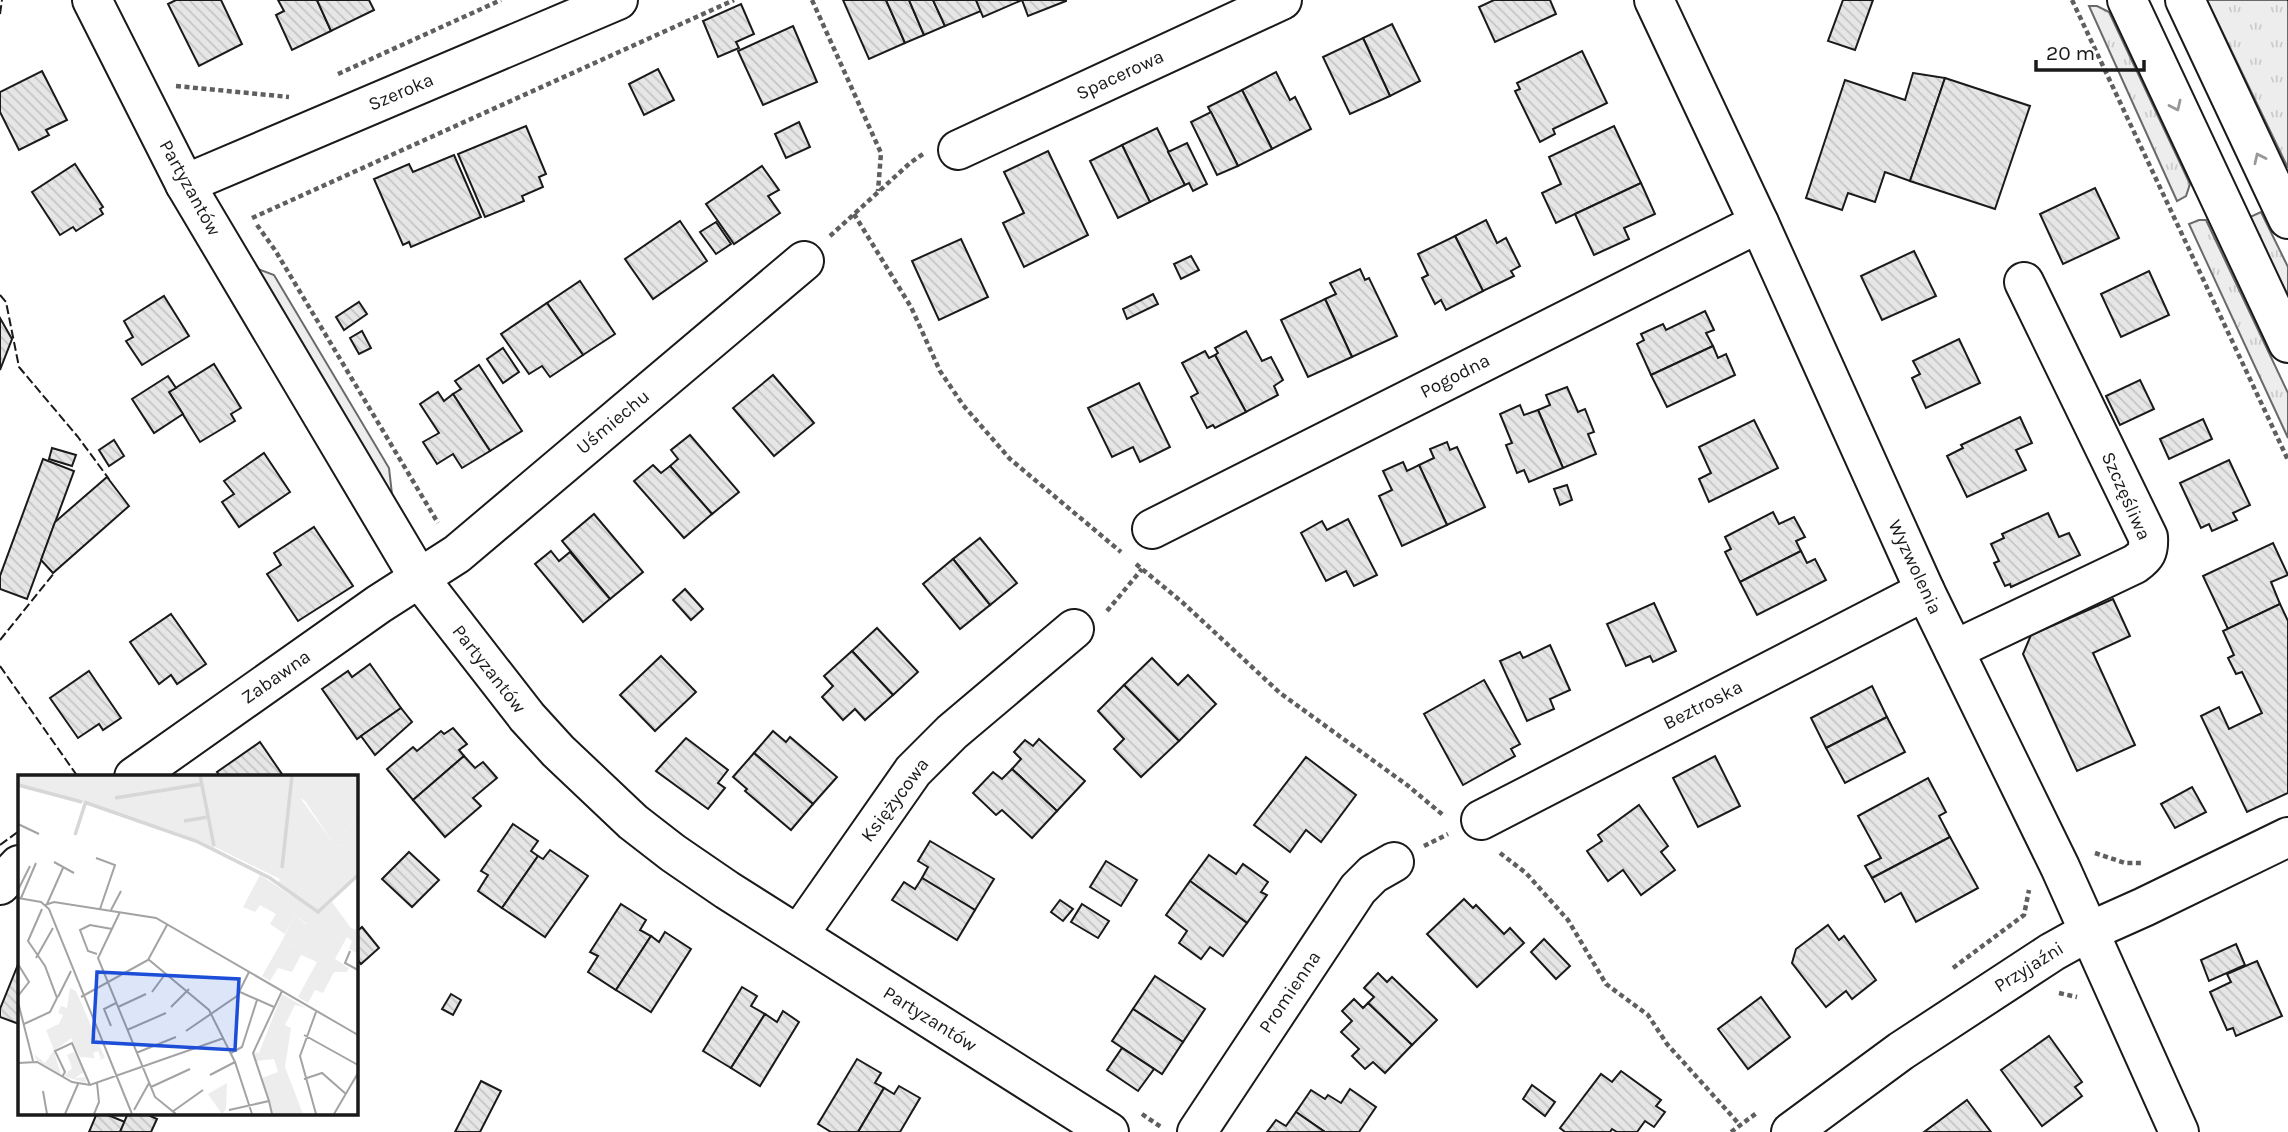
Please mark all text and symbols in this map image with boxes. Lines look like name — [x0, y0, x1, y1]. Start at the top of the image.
scale bar — [2036, 28, 2144, 72]
text: 20 m — [2046, 41, 2095, 65]
street label: Spacerowa — [1073, 45, 1167, 105]
street label: Szeroka — [365, 68, 437, 116]
one-way arrow — [2168, 99, 2182, 111]
street label: Partyzantów — [155, 136, 225, 240]
one-way arrow — [2253, 152, 2267, 165]
street label: Pogodna — [1417, 349, 1493, 403]
street label: Uśmiechu — [572, 385, 654, 459]
street label: Szczęśliwa — [2097, 448, 2155, 544]
street label: Wyzwolenia — [1884, 516, 1946, 618]
street label: Partyzantów — [448, 620, 530, 718]
street label: Zabawna — [237, 645, 315, 709]
street label: Beztroska — [1660, 676, 1746, 734]
street label: Księżycowa — [856, 754, 934, 846]
inset map — [18, 775, 357, 1114]
street label: Przyjaźni — [1990, 937, 2068, 997]
street label: Promienna — [1254, 947, 1326, 1037]
street label: Partyzantów — [879, 982, 981, 1057]

